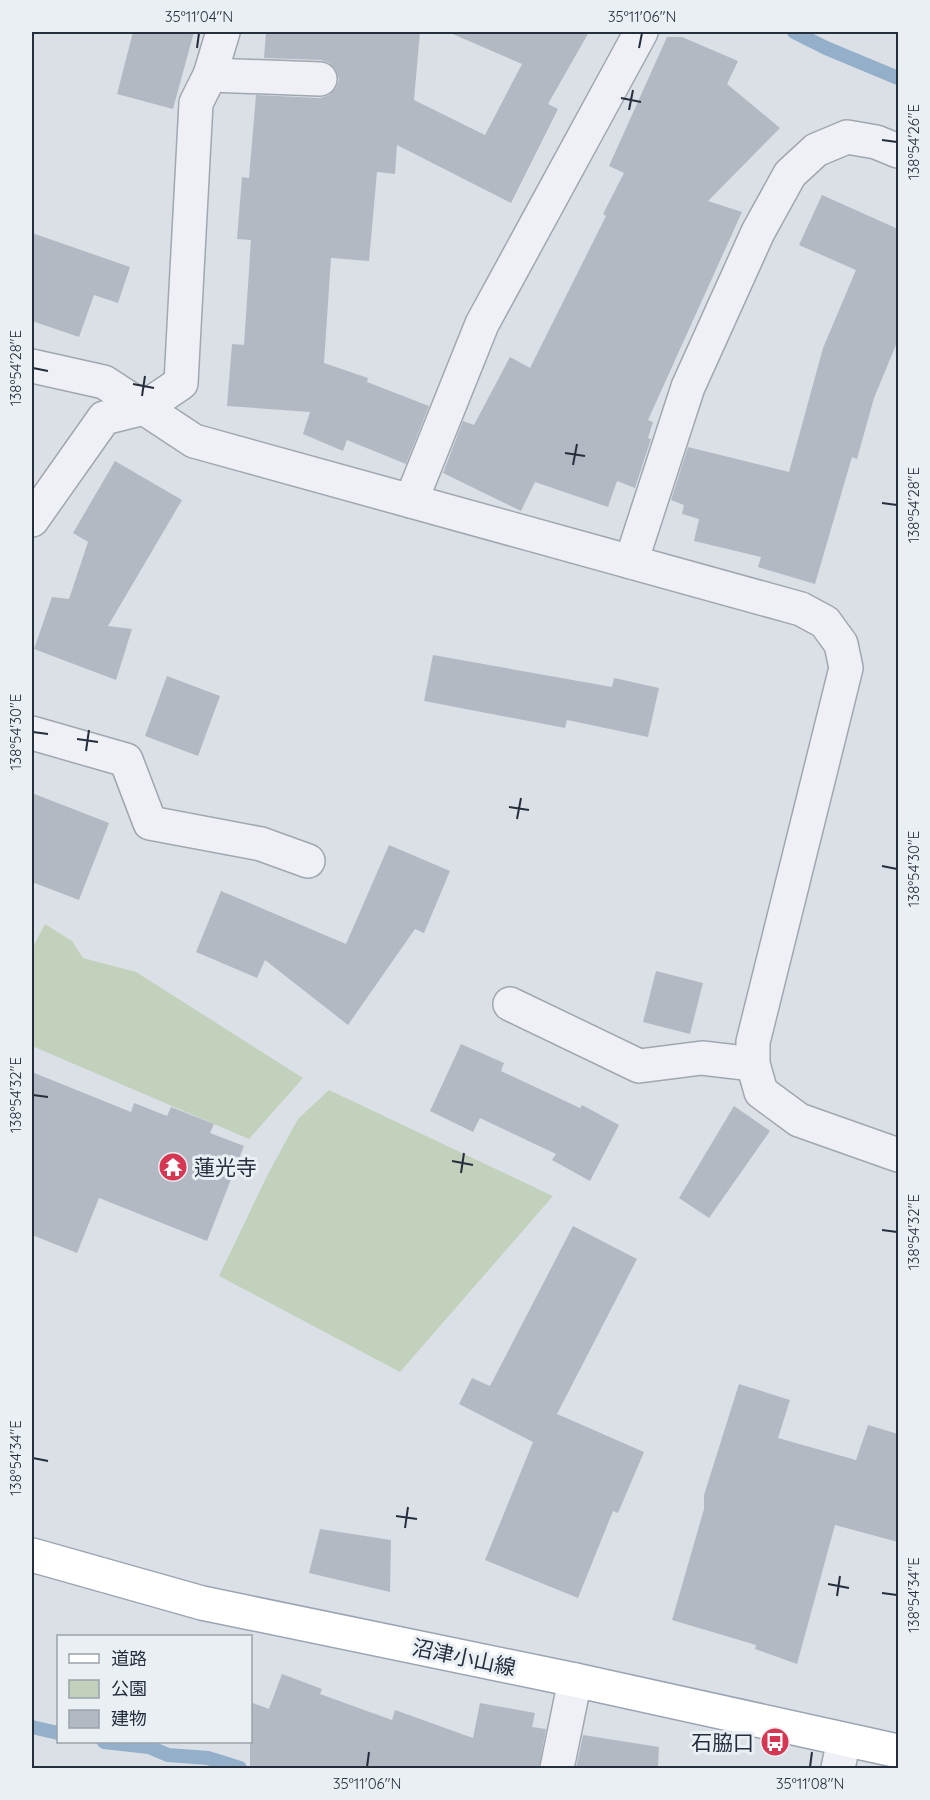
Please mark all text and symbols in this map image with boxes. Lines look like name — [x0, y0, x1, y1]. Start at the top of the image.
text: 35°11'04"N — [165, 7, 233, 26]
text: 35°11'06"N — [608, 7, 676, 26]
text: 138°54'26"E — [904, 104, 923, 180]
text: 138°54'28"E — [6, 330, 25, 406]
text: 138°54'28"E — [904, 467, 923, 543]
text: 138°54'30"E — [6, 694, 25, 770]
text: 138°54'30"E — [904, 831, 923, 907]
text: 138°54'32"E — [6, 1057, 25, 1133]
temple icon: 蓮光寺 — [157, 1151, 189, 1183]
place label: 蓮光寺 — [194, 1154, 257, 1180]
text: 138°54'32"E — [904, 1194, 923, 1270]
text: 138°54'34"E — [6, 1420, 25, 1496]
text: 138°54'34"E — [904, 1557, 923, 1633]
street label: 沼津小山線 — [410, 1633, 518, 1681]
legend — [57, 1635, 252, 1743]
text: 道路 — [111, 1647, 147, 1670]
text: 公園 — [111, 1677, 147, 1700]
text: 建物 — [111, 1707, 147, 1730]
bus stop icon: 石脇口 — [759, 1726, 791, 1758]
place label: 石脇口 — [691, 1729, 754, 1755]
text: 35°11'06"N — [333, 1774, 401, 1793]
text: 35°11'08"N — [776, 1774, 844, 1793]

